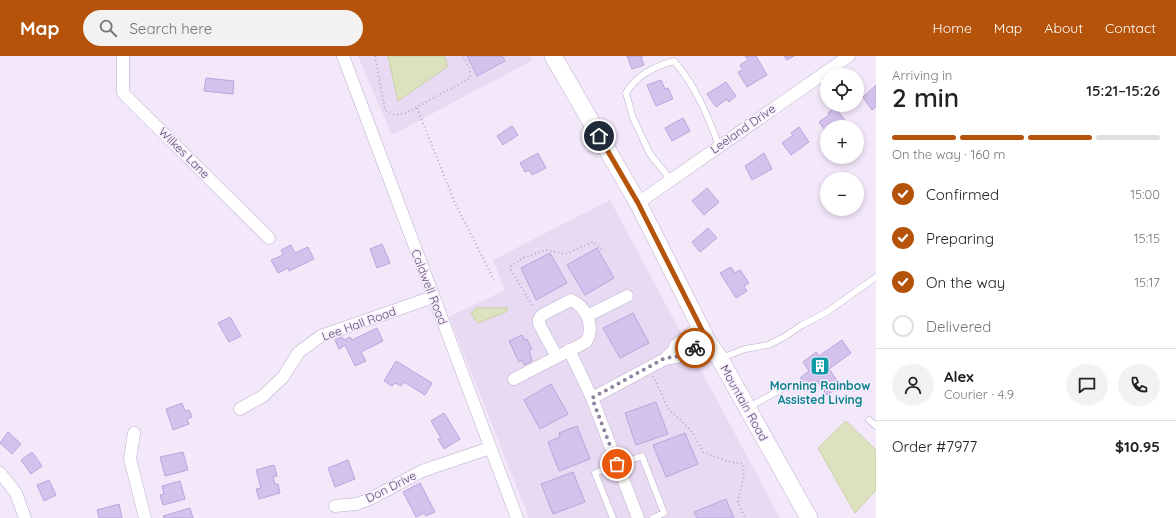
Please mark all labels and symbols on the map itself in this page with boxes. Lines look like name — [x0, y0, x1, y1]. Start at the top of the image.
street label: Leeland Drive — [707, 100, 778, 157]
pin — [582, 119, 616, 153]
street label: Wilkes Lane — [156, 124, 213, 181]
street label: Caldwell Road — [408, 247, 451, 327]
street label: Lee Hall Road — [320, 303, 398, 344]
courier — [675, 328, 715, 368]
building icon: Morning Rainbow Assisted Living — [809, 355, 831, 377]
street label: Mountain Road — [717, 362, 772, 443]
place label: Morning Rainbow Assisted Living — [770, 378, 870, 407]
pin — [600, 447, 634, 481]
street label: Don Drive — [363, 467, 419, 506]

